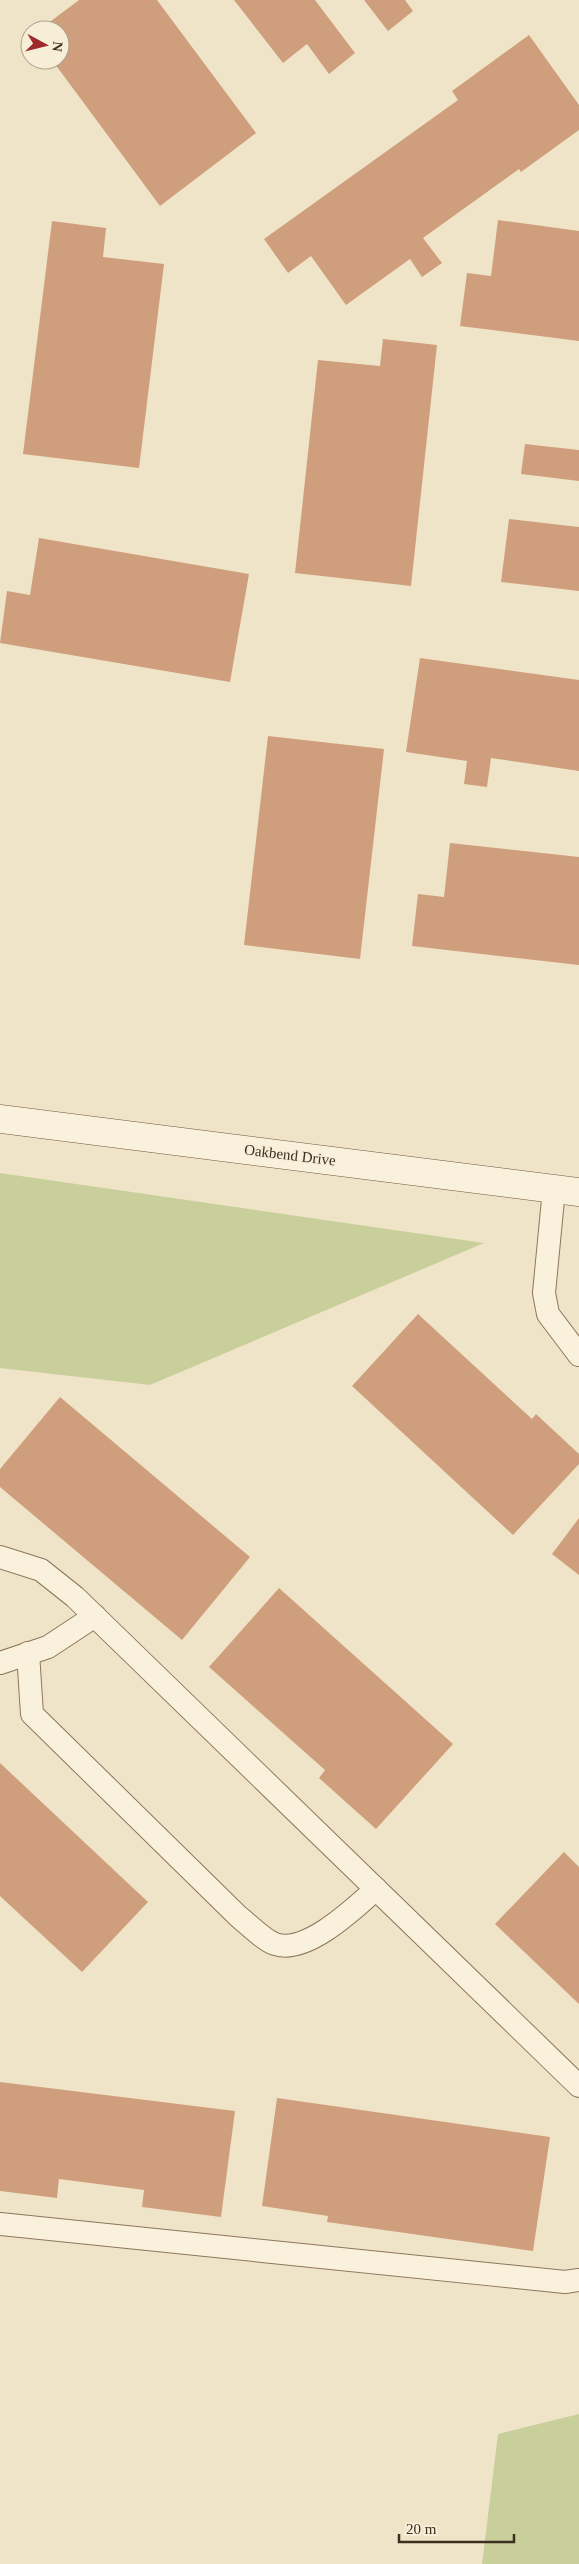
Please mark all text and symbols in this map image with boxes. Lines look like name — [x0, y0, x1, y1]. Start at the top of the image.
north arrow — [20, 20, 70, 70]
text: N — [49, 41, 65, 52]
street label: Oakbend Drive — [243, 1141, 337, 1169]
scale bar — [399, 2512, 514, 2544]
text: 20 m — [406, 2521, 437, 2537]

